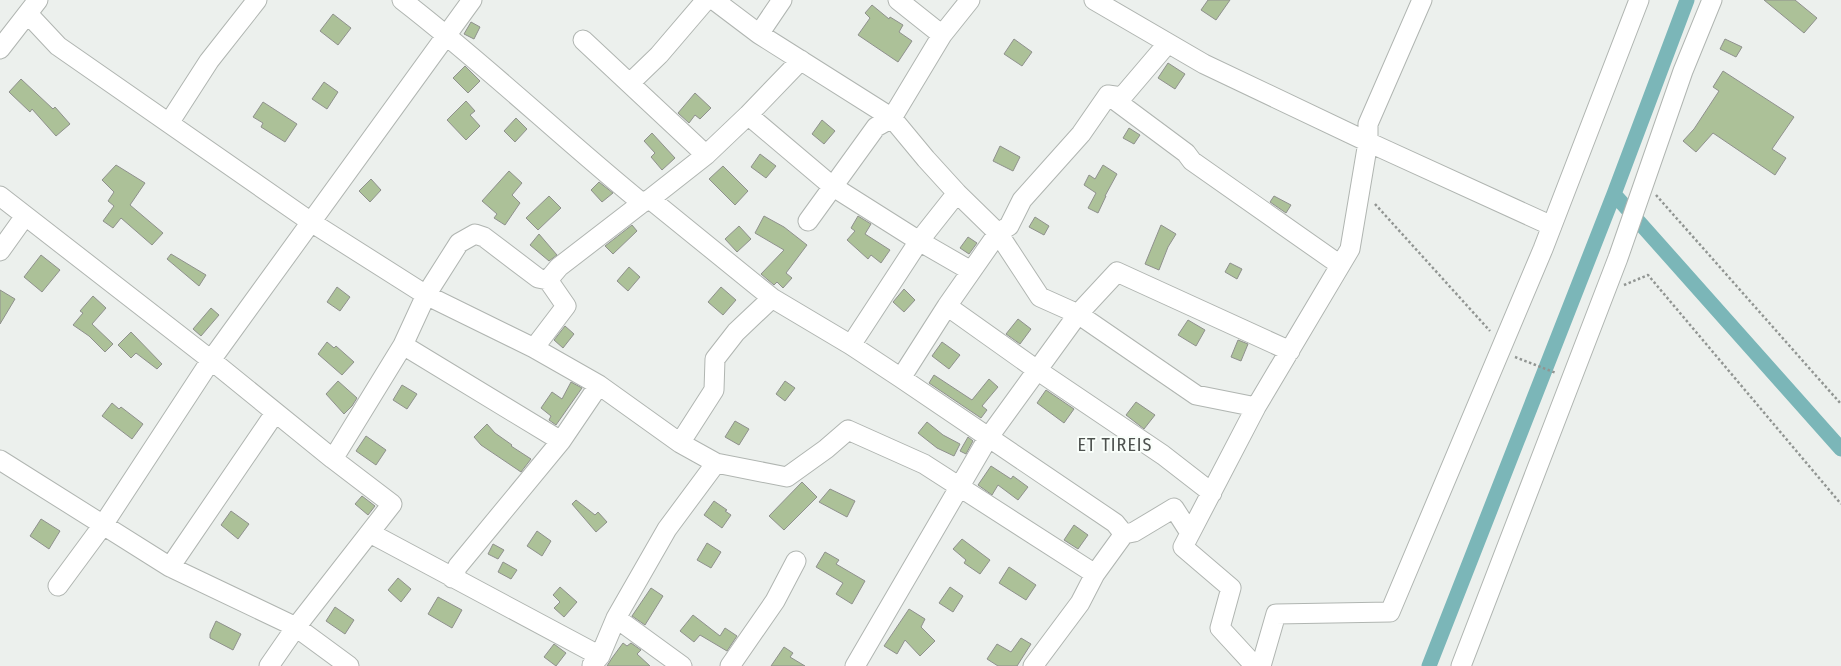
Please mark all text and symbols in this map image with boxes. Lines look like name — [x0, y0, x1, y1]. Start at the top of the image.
district label: ET TIREIS — [1078, 434, 1152, 456]

